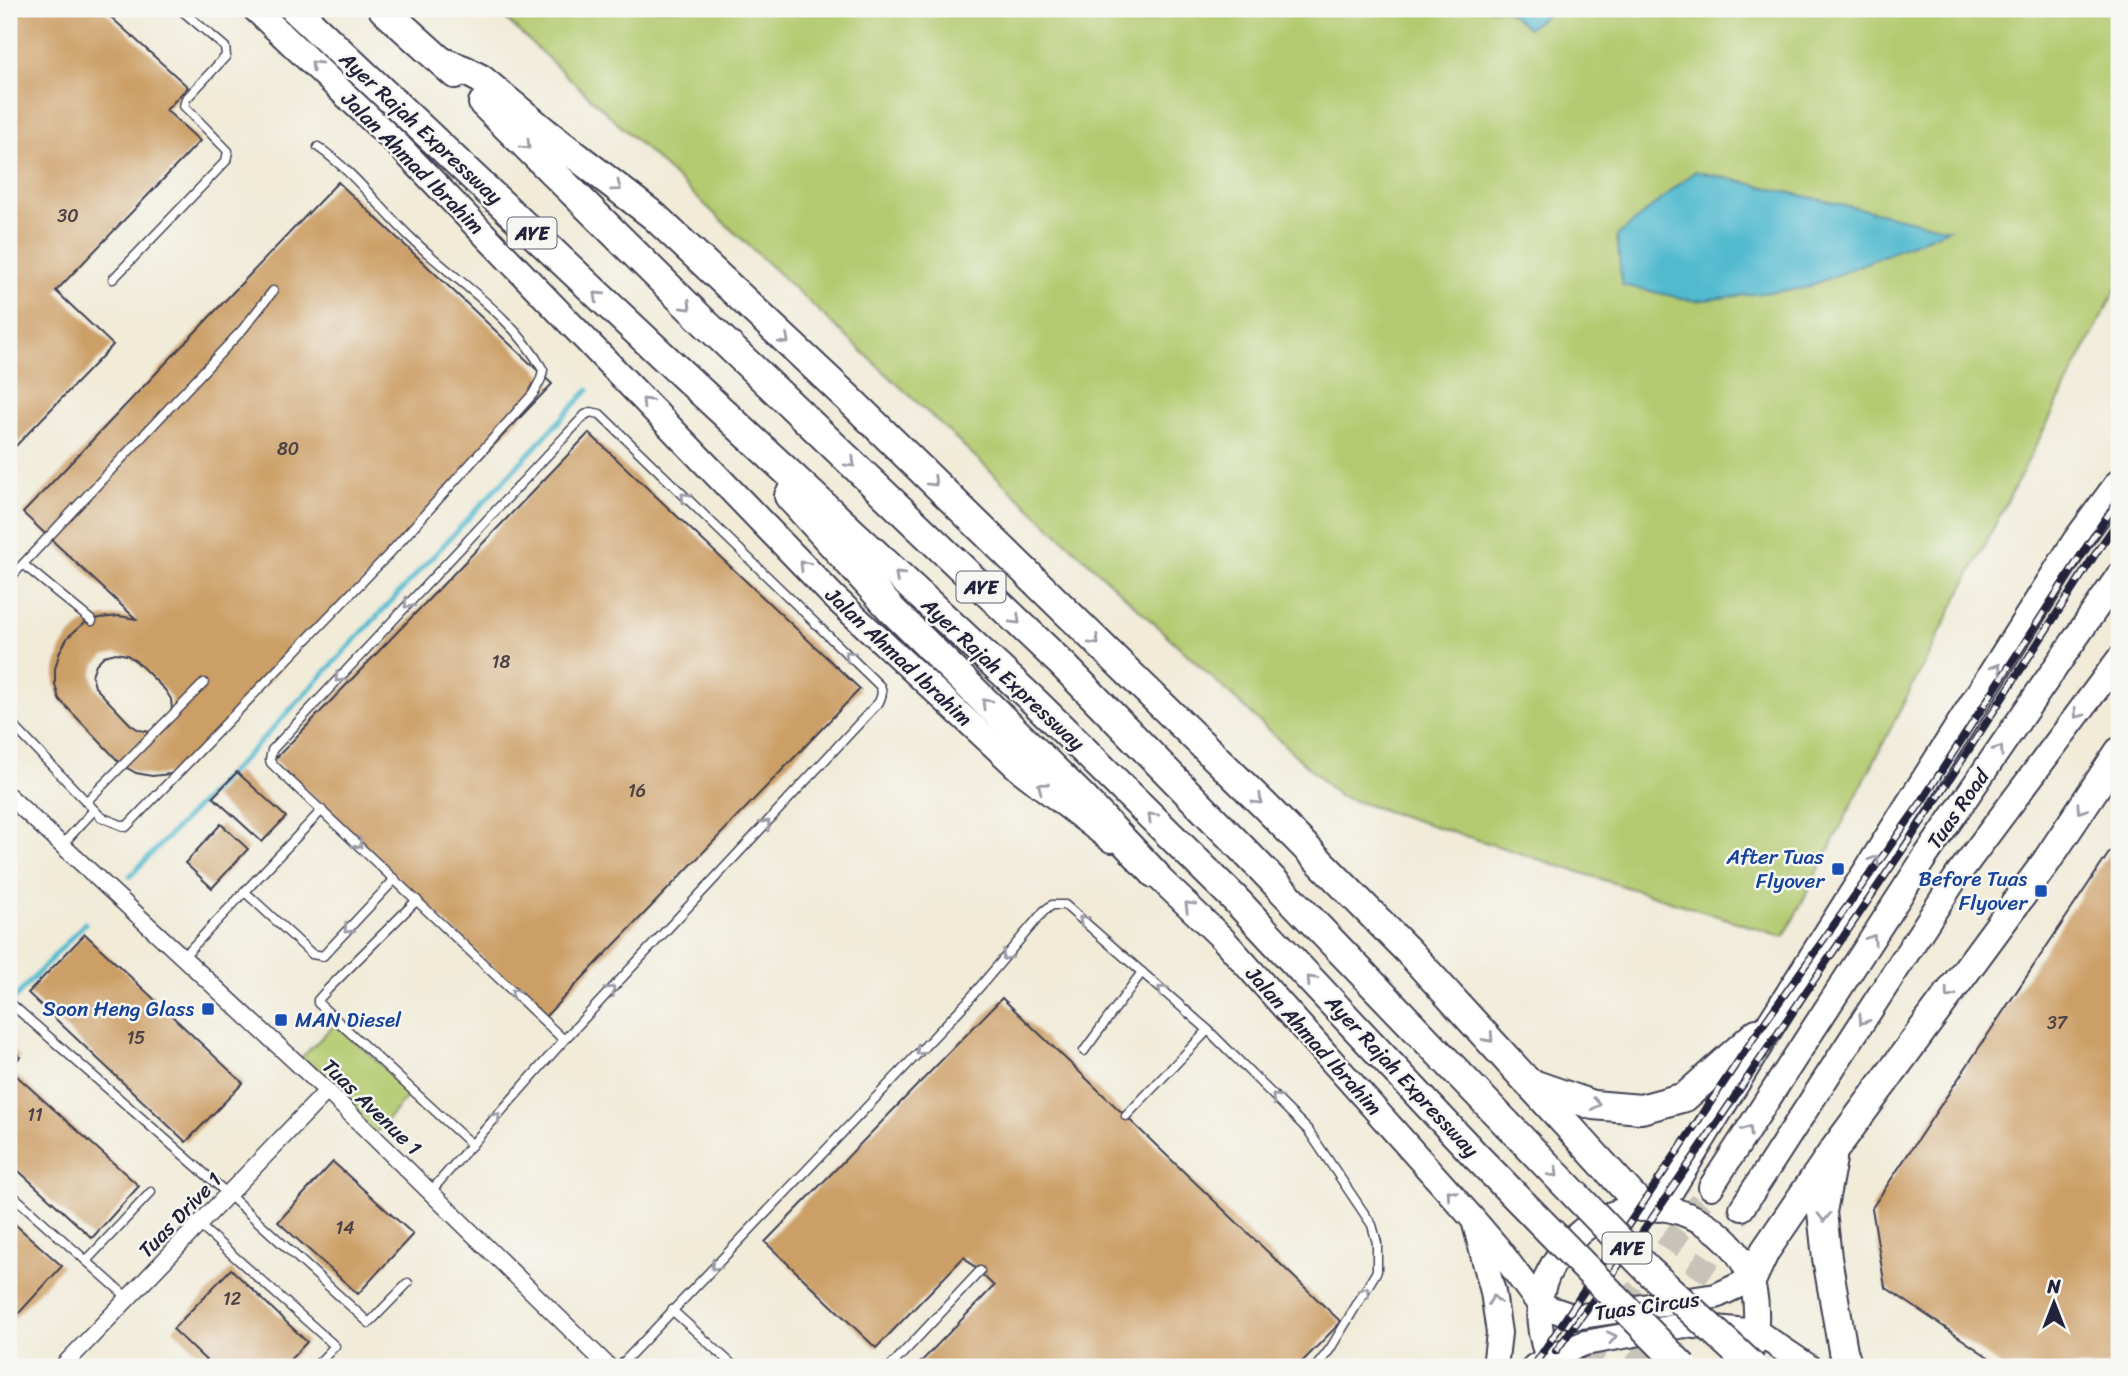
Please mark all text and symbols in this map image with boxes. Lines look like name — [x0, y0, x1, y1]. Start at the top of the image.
street label: Ayer Rajah Expressway — [329, 41, 512, 215]
one-way arrow — [310, 60, 323, 73]
street label: Jalan Ahmad Ibrahim — [331, 81, 494, 244]
one-way arrow — [518, 137, 530, 149]
one-way arrow — [609, 179, 622, 192]
house number: 30 — [57, 200, 79, 232]
road number: AYE — [508, 218, 556, 248]
one-way arrow — [594, 291, 607, 304]
one-way arrow — [679, 297, 692, 310]
one-way arrow — [777, 331, 790, 344]
one-way arrow — [642, 397, 655, 410]
house number: 80 — [277, 433, 299, 465]
one-way arrow — [843, 455, 856, 468]
one-way arrow — [924, 473, 937, 486]
one-way arrow — [681, 493, 694, 506]
one-way arrow — [800, 561, 813, 574]
one-way arrow — [894, 572, 907, 584]
road number: AYE — [956, 572, 1006, 602]
street label: Jalan Ahmad Ibrahim — [815, 577, 982, 736]
street label: Ayer Rajah Expressway — [911, 587, 1094, 761]
one-way arrow — [404, 596, 416, 609]
one-way arrow — [1008, 612, 1021, 625]
one-way arrow — [1087, 632, 1100, 645]
house number: 18 — [492, 646, 510, 678]
one-way arrow — [844, 651, 857, 664]
one-way arrow — [1988, 662, 2001, 675]
one-way arrow — [334, 670, 347, 683]
one-way arrow — [982, 698, 995, 711]
one-way arrow — [2074, 706, 2087, 719]
one-way arrow — [1991, 745, 2003, 758]
street label: Tuas Road — [1916, 759, 2001, 857]
house number: 16 — [628, 775, 646, 807]
one-way arrow — [1037, 783, 1050, 796]
one-way arrow — [1250, 791, 1263, 804]
one-way arrow — [2077, 801, 2090, 814]
one-way arrow — [1148, 813, 1161, 826]
one-way arrow — [757, 819, 770, 832]
one-way arrow — [350, 836, 363, 849]
place label: After Tuas Flyover — [1725, 838, 1825, 900]
one-way arrow — [1867, 855, 1880, 868]
place label: Before Tuas Flyover — [1919, 860, 2028, 922]
marker: After Tuas Flyover — [1830, 861, 1846, 877]
marker: Before Tuas Flyover — [2033, 883, 2049, 899]
one-way arrow — [1184, 902, 1197, 915]
one-way arrow — [1078, 916, 1091, 928]
one-way arrow — [344, 921, 357, 934]
one-way arrow — [1863, 933, 1876, 946]
one-way arrow — [1002, 948, 1014, 961]
street label: Jalan Ahmad Ibrahim — [1235, 956, 1392, 1125]
one-way arrow — [1307, 975, 1320, 988]
street label: Ayer Rajah Expressway — [1315, 984, 1489, 1167]
one-way arrow — [602, 985, 615, 998]
one-way arrow — [1158, 986, 1171, 998]
one-way arrow — [1945, 986, 1957, 999]
one-way arrow — [510, 989, 523, 1002]
place label: Soon Heng Glass — [42, 990, 194, 1028]
marker: Soon Heng Glass — [200, 1001, 216, 1017]
place label: MAN Diesel — [295, 1001, 402, 1039]
house number: 37 — [2047, 1007, 2069, 1039]
marker: MAN Diesel — [273, 1012, 289, 1028]
one-way arrow — [1859, 1013, 1872, 1026]
house number: 15 — [127, 1022, 145, 1054]
one-way arrow — [1481, 1030, 1494, 1043]
one-way arrow — [915, 1043, 928, 1056]
street label: Tuas Avenue 1 — [313, 1049, 431, 1165]
one-way arrow — [1272, 1094, 1285, 1107]
one-way arrow — [1590, 1096, 1601, 1111]
house number: 11 — [27, 1099, 43, 1131]
one-way arrow — [488, 1112, 500, 1125]
one-way arrow — [1740, 1124, 1753, 1137]
street label: Tuas Drive 1 — [129, 1163, 231, 1267]
one-way arrow — [1546, 1165, 1559, 1178]
one-way arrow — [1447, 1190, 1460, 1203]
house number: 14 — [336, 1212, 354, 1244]
one-way arrow — [1816, 1212, 1832, 1223]
road number: AYE — [1602, 1232, 1652, 1264]
one-way arrow — [711, 1258, 723, 1271]
north arrow — [2020, 1268, 2090, 1338]
text: N — [2046, 1270, 2061, 1303]
street label: Tuas Circus — [1592, 1280, 1702, 1332]
house number: 12 — [223, 1283, 241, 1315]
one-way arrow — [1357, 1285, 1370, 1298]
one-way arrow — [1487, 1294, 1502, 1306]
one-way arrow — [1606, 1331, 1618, 1346]

